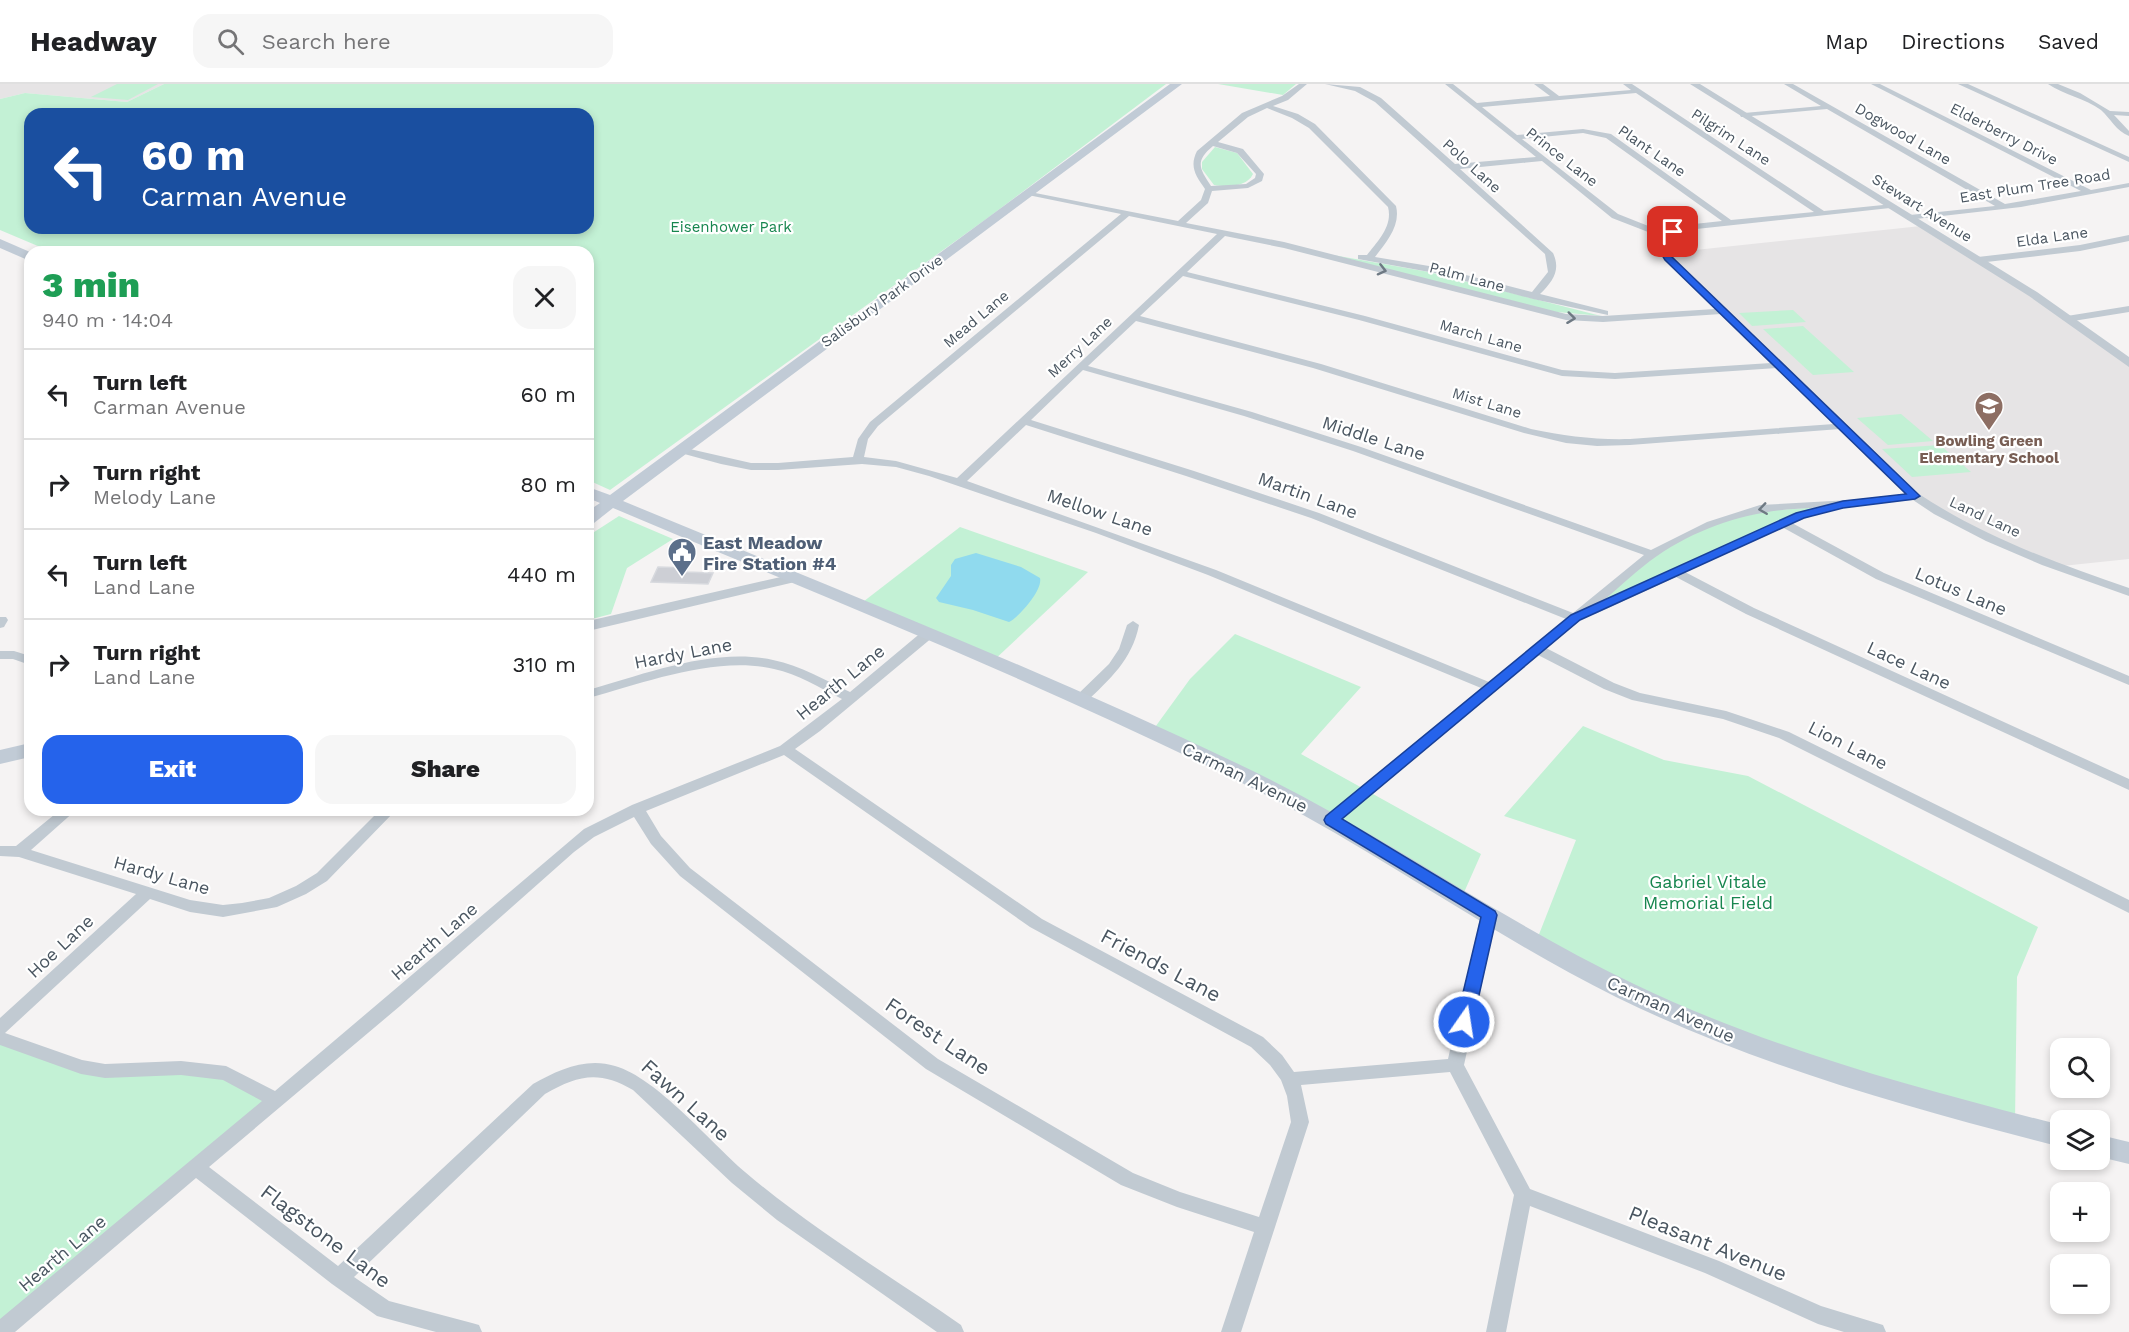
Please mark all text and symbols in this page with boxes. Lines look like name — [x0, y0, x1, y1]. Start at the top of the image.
search box — [193, 14, 613, 68]
text: Headway — [30, 25, 157, 58]
icon: search — [214, 25, 247, 58]
text: Search here — [262, 29, 391, 54]
text: Map — [1825, 29, 1868, 54]
text: Directions — [1901, 29, 2005, 54]
text: Saved — [2038, 29, 2099, 54]
street label: Dogwood Lane — [1852, 99, 1954, 169]
street label: Elderberry Drive — [1947, 99, 2061, 169]
street label: Pilgrim Lane — [1688, 105, 1774, 169]
street label: Plant Lane — [1615, 121, 1689, 181]
street label: Prince Lane — [1523, 123, 1601, 191]
text: 60 m — [141, 131, 245, 180]
icon: left — [42, 132, 120, 210]
street label: Polo Lane — [1439, 135, 1505, 197]
street label: East Plum Tree Road — [1958, 165, 2112, 207]
street label: Stewart Avenue — [1869, 170, 1975, 246]
text: Carman Avenue — [141, 181, 347, 213]
pin — [1647, 206, 1698, 257]
icon: arrive — [1656, 215, 1689, 248]
park label: Eisenhower Park — [670, 218, 792, 236]
street label: Elda Lane — [2015, 223, 2089, 251]
street label: Salisbury Park Drive — [818, 251, 946, 351]
street label: Palm Lane — [1427, 258, 1507, 296]
one-way arrow — [1376, 263, 1387, 275]
text: 3 min — [42, 264, 140, 306]
button: close — [513, 266, 576, 329]
street label: Mead Lane — [940, 286, 1012, 352]
text: 940 m · 14:04 — [42, 308, 173, 332]
one-way arrow — [1566, 311, 1575, 323]
street label: Merry Lane — [1044, 313, 1116, 381]
street label: March Lane — [1438, 316, 1524, 356]
text: Turn left — [93, 370, 187, 395]
icon: left — [42, 378, 75, 411]
text: 60 m — [520, 382, 576, 407]
street label: Mist Lane — [1450, 384, 1524, 422]
school or university icon: Bowling Green Elementary School — [1973, 390, 2005, 432]
text: Carman Avenue — [93, 395, 246, 419]
street label: Middle Lane — [1320, 411, 1428, 465]
place label: Bowling Green Elementary School — [1919, 432, 2059, 467]
text: Turn right — [93, 460, 200, 485]
street label: Martin Lane — [1255, 467, 1361, 523]
icon: right — [42, 468, 75, 501]
text: 80 m — [520, 472, 576, 497]
street label: Mellow Lane — [1044, 484, 1156, 540]
text: Melody Lane — [93, 485, 216, 509]
street label: Land Lane — [1946, 493, 2024, 541]
one-way arrow — [1759, 502, 1768, 514]
place label: East Meadow Fire Station #4 — [703, 532, 837, 574]
public building icon: East Meadow Fire Station #4 — [666, 536, 698, 578]
text: Turn left — [93, 550, 187, 575]
icon: left — [42, 558, 75, 591]
text: 440 m — [507, 562, 576, 587]
street label: Lotus Lane — [1912, 562, 2010, 620]
text: Land Lane — [93, 575, 195, 599]
street label: Hardy Lane — [632, 633, 734, 673]
street label: Lace Lane — [1864, 636, 1954, 694]
text: Turn right — [93, 640, 200, 665]
street label: Hearth Lane — [792, 640, 888, 724]
icon: right — [42, 648, 75, 681]
text: 310 m — [512, 652, 576, 677]
text: Land Lane — [93, 665, 195, 689]
street label: Lion Lane — [1805, 716, 1891, 774]
button: Exit — [42, 735, 303, 804]
button: Share — [315, 735, 576, 804]
street label: Carman Avenue — [1179, 737, 1311, 817]
street label: Hardy Lane — [111, 851, 213, 899]
park label: Gabriel Vitale Memorial Field — [1643, 871, 1773, 913]
street label: Hearth Lane — [386, 898, 482, 984]
street label: Hoe Lane — [23, 910, 97, 982]
street label: Friends Lane — [1097, 923, 1225, 1007]
street label: Carman Avenue — [1604, 971, 1738, 1047]
position arrow — [1432, 990, 1496, 1054]
street label: Forest Lane — [881, 992, 995, 1080]
map controls — [2050, 1038, 2110, 1314]
button: search — [2050, 1038, 2110, 1098]
street label: Fawn Lane — [637, 1054, 735, 1146]
button: layers — [2050, 1110, 2110, 1170]
street label: Flagstone Lane — [256, 1179, 396, 1293]
button: + — [2050, 1182, 2110, 1242]
street label: Pleasant Avenue — [1625, 1200, 1791, 1286]
street label: Hearth Lane — [14, 1210, 110, 1296]
button: − — [2050, 1254, 2110, 1314]

